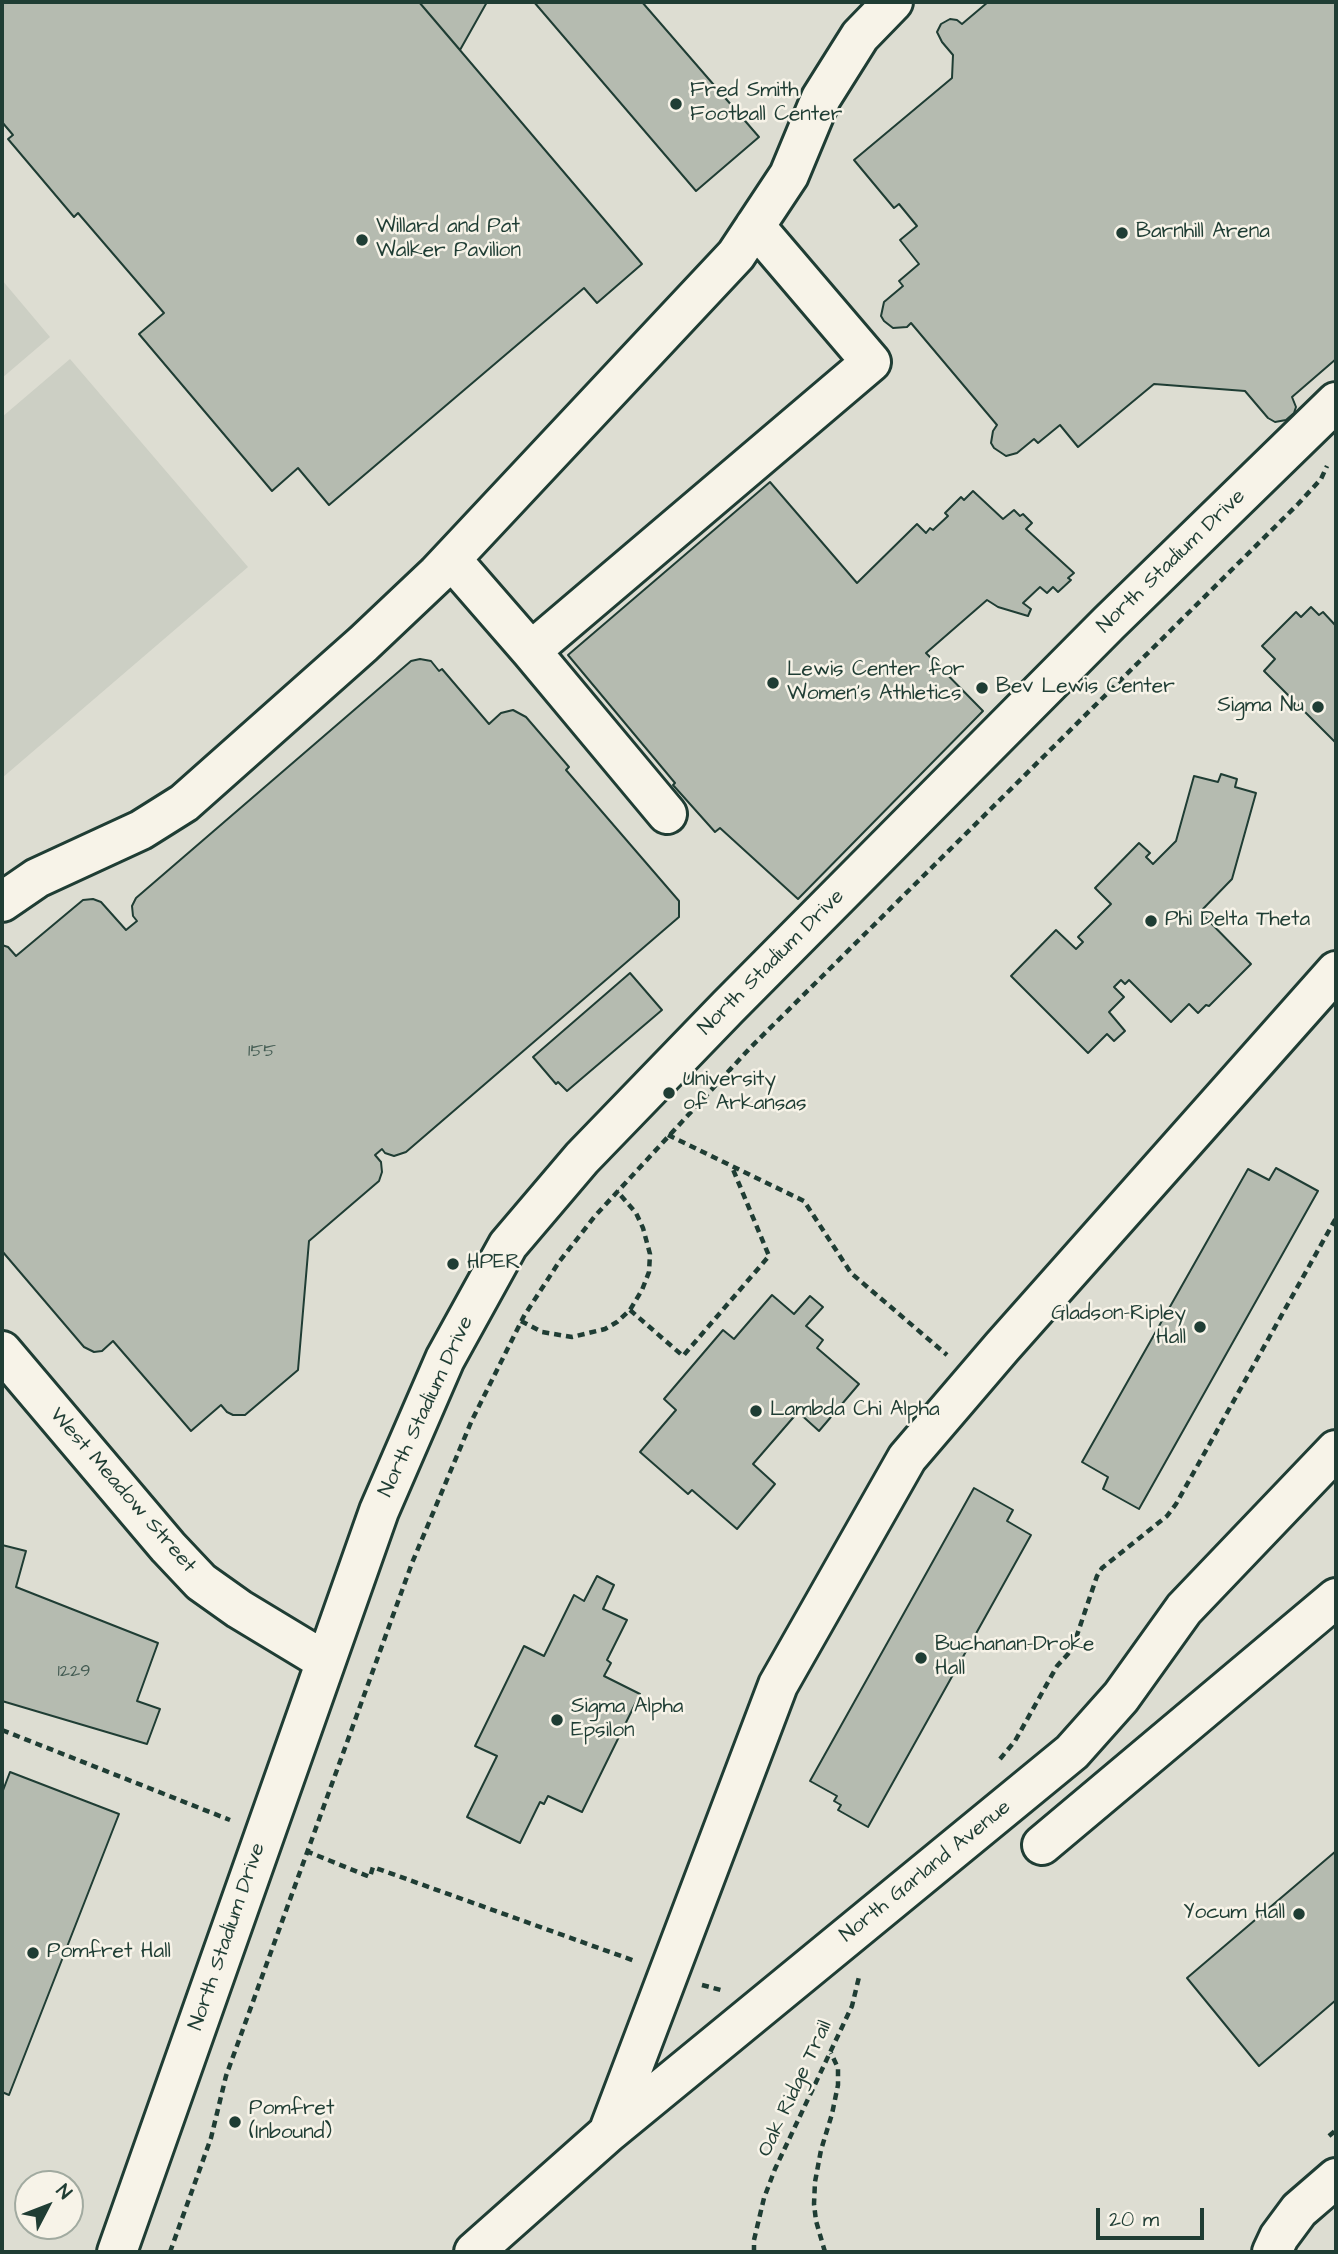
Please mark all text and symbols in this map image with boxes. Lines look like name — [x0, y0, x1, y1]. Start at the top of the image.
place label: Fred Smith Football Center — [690, 79, 842, 129]
marker: Fred Smith Football Center — [668, 96, 684, 112]
place label: Willard and Pat Walker Pavilion — [376, 215, 521, 265]
place label: Barnhill Arena — [1136, 220, 1270, 246]
marker: Barnhill Arena — [1114, 225, 1130, 241]
marker: Willard and Pat Walker Pavilion — [354, 232, 370, 248]
street label: North Stadium Drive — [1093, 485, 1251, 639]
place label: Lewis Center for Women’s Athletics — [787, 658, 964, 708]
marker: Lewis Center for Women’s Athletics — [765, 675, 781, 691]
place label: Bev Lewis Center — [996, 675, 1175, 701]
marker: Bev Lewis Center — [974, 680, 990, 696]
place label: Sigma Nu — [1217, 694, 1304, 720]
marker: Sigma Nu — [1310, 699, 1326, 715]
street label: North Stadium Drive — [694, 885, 850, 1041]
place label: Phi Delta Theta — [1165, 908, 1310, 934]
marker: Phi Delta Theta — [1143, 913, 1159, 929]
house number: 155 — [248, 1041, 276, 1063]
place label: University of Arkansas — [683, 1068, 807, 1118]
marker: University of Arkansas — [661, 1085, 677, 1101]
place label: HPER — [467, 1251, 521, 1277]
marker: HPER — [445, 1256, 461, 1272]
place label: Gladson-Ripley Hall — [1051, 1302, 1186, 1352]
street label: North Stadium Drive — [374, 1313, 480, 1501]
marker: Gladson-Ripley Hall — [1192, 1319, 1208, 1335]
place label: Lambda Chi Alpha — [770, 1398, 940, 1424]
street label: West Meadow Street — [43, 1403, 201, 1579]
marker: Lambda Chi Alpha — [748, 1403, 764, 1419]
place label: Buchanan-Droke Hall — [935, 1633, 1094, 1683]
marker: Buchanan-Droke Hall — [913, 1650, 929, 1666]
house number: 1229 — [57, 1661, 91, 1683]
place label: Sigma Alpha Epsilon — [571, 1695, 683, 1745]
marker: Sigma Alpha Epsilon — [549, 1712, 565, 1728]
street label: North Garland Avenue — [835, 1795, 1017, 1949]
street label: North Stadium Drive — [184, 1840, 272, 2034]
place label: Yocum Hall — [1183, 1901, 1285, 1927]
marker: Yocum Hall — [1291, 1906, 1307, 1922]
place label: Pomfret Hall — [47, 1940, 171, 1966]
marker: Pomfret Hall — [25, 1945, 41, 1961]
street label: Oak Ridge Trail — [753, 2017, 839, 2161]
place label: Pomfret (Inbound) — [249, 2097, 334, 2147]
marker: Pomfret (Inbound) — [227, 2114, 243, 2130]
north arrow — [14, 2170, 84, 2240]
text: N — [49, 2178, 78, 2205]
scale bar — [1100, 2194, 1208, 2238]
text: 20 m — [1109, 2205, 1159, 2234]

